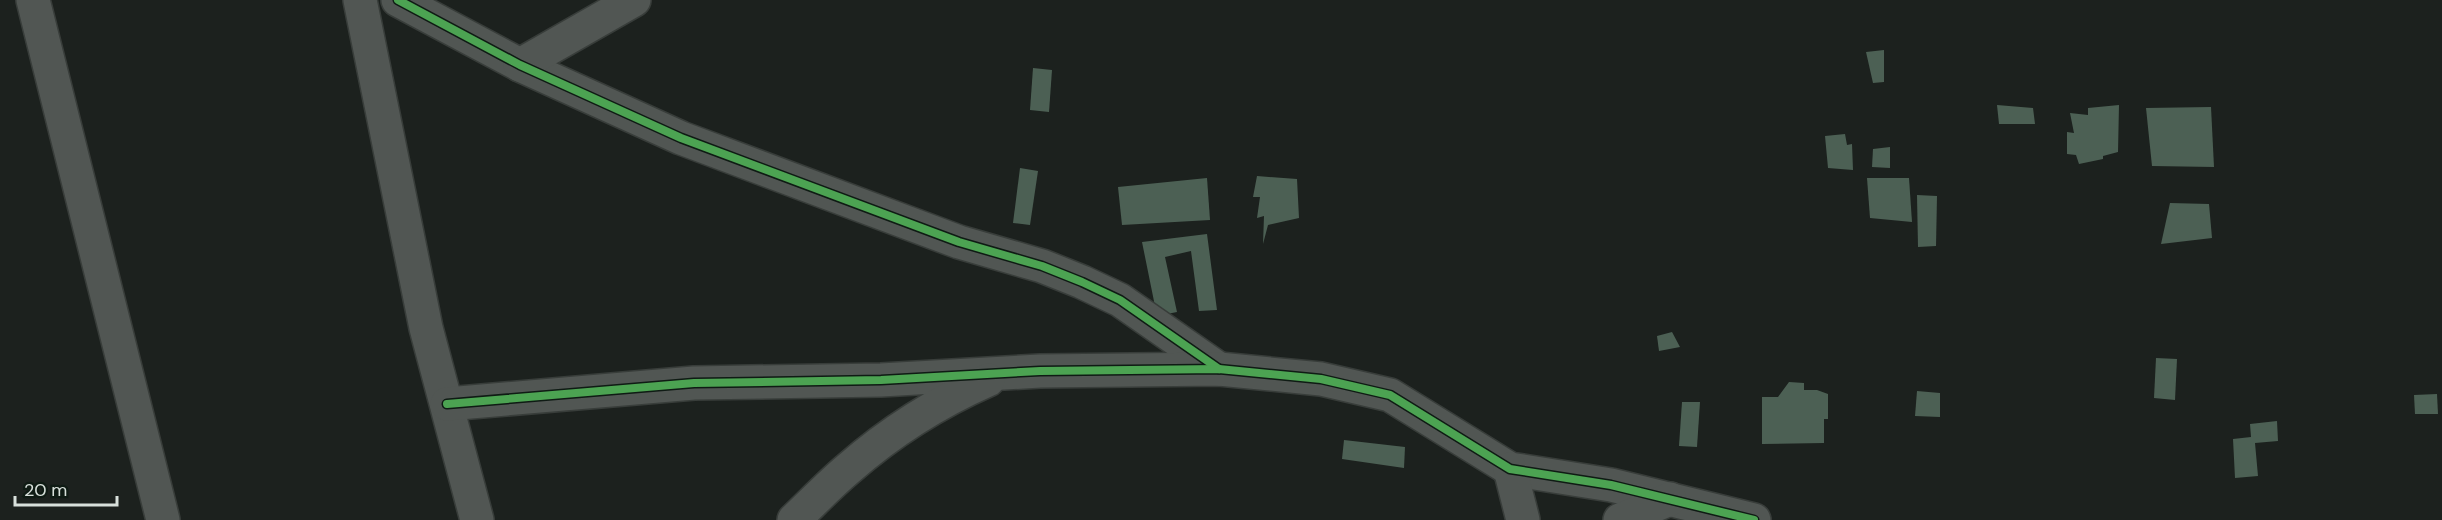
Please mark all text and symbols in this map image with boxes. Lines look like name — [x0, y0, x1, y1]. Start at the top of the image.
scale bar — [15, 469, 117, 507]
text: 20 m — [24, 478, 67, 502]

